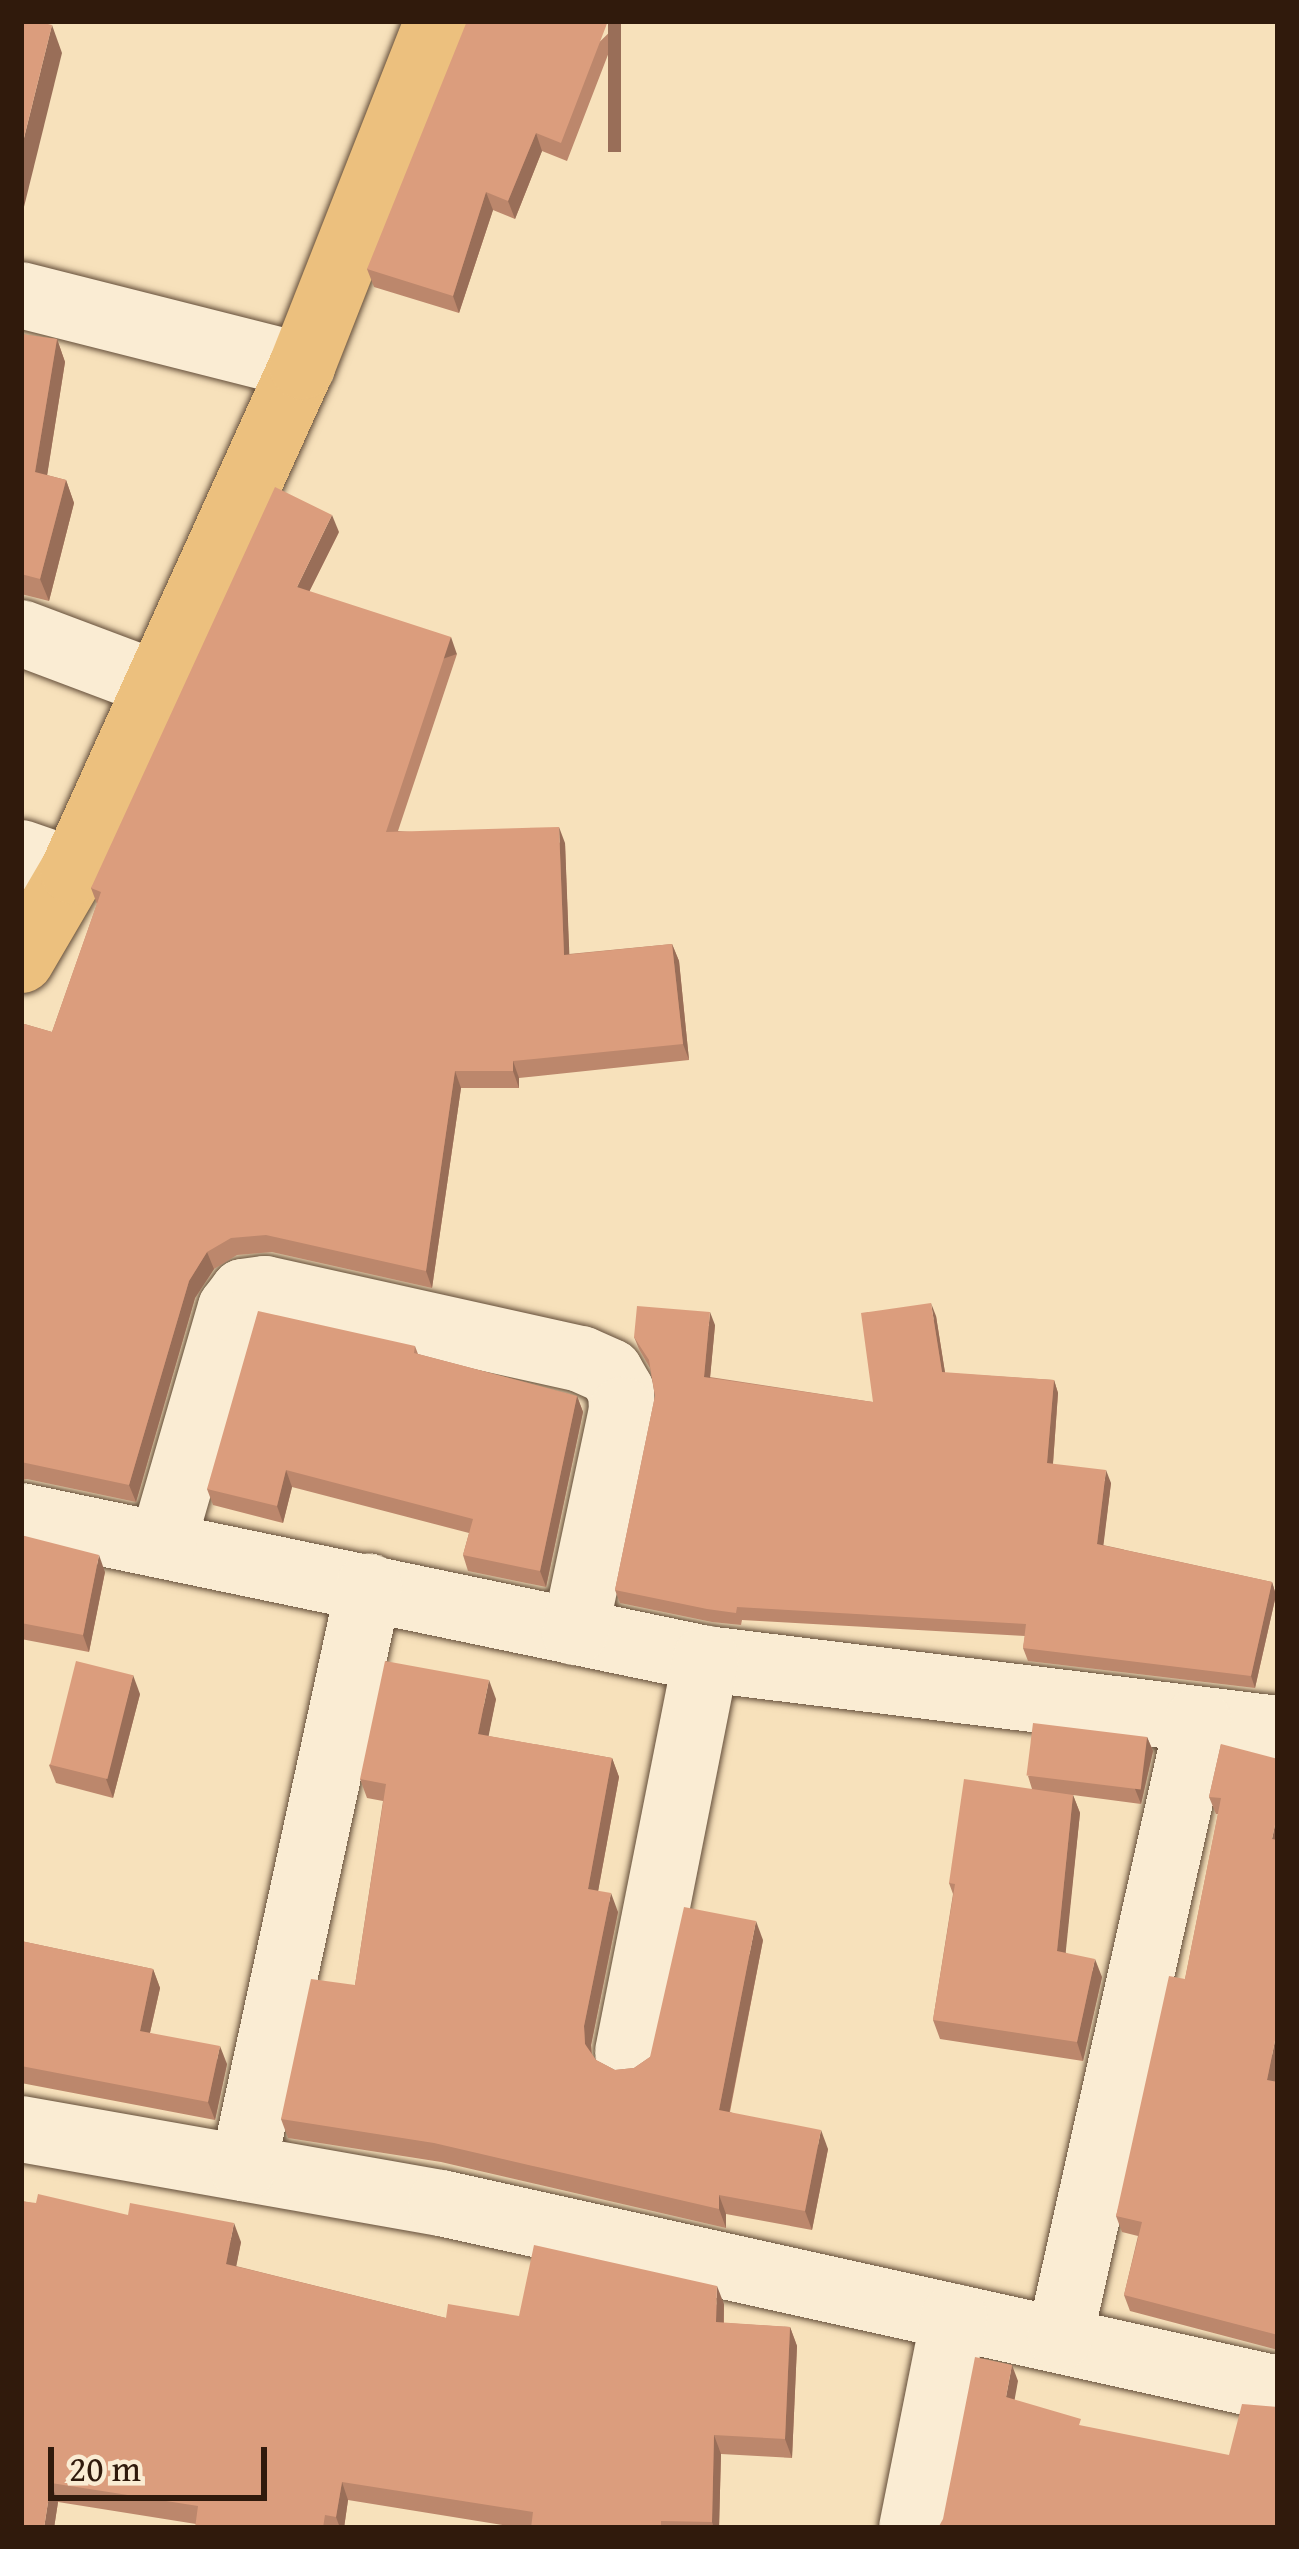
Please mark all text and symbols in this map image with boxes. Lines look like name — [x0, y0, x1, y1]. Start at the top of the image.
scale bar — [54, 2423, 273, 2497]
text: 20 m — [69, 2441, 141, 2494]

